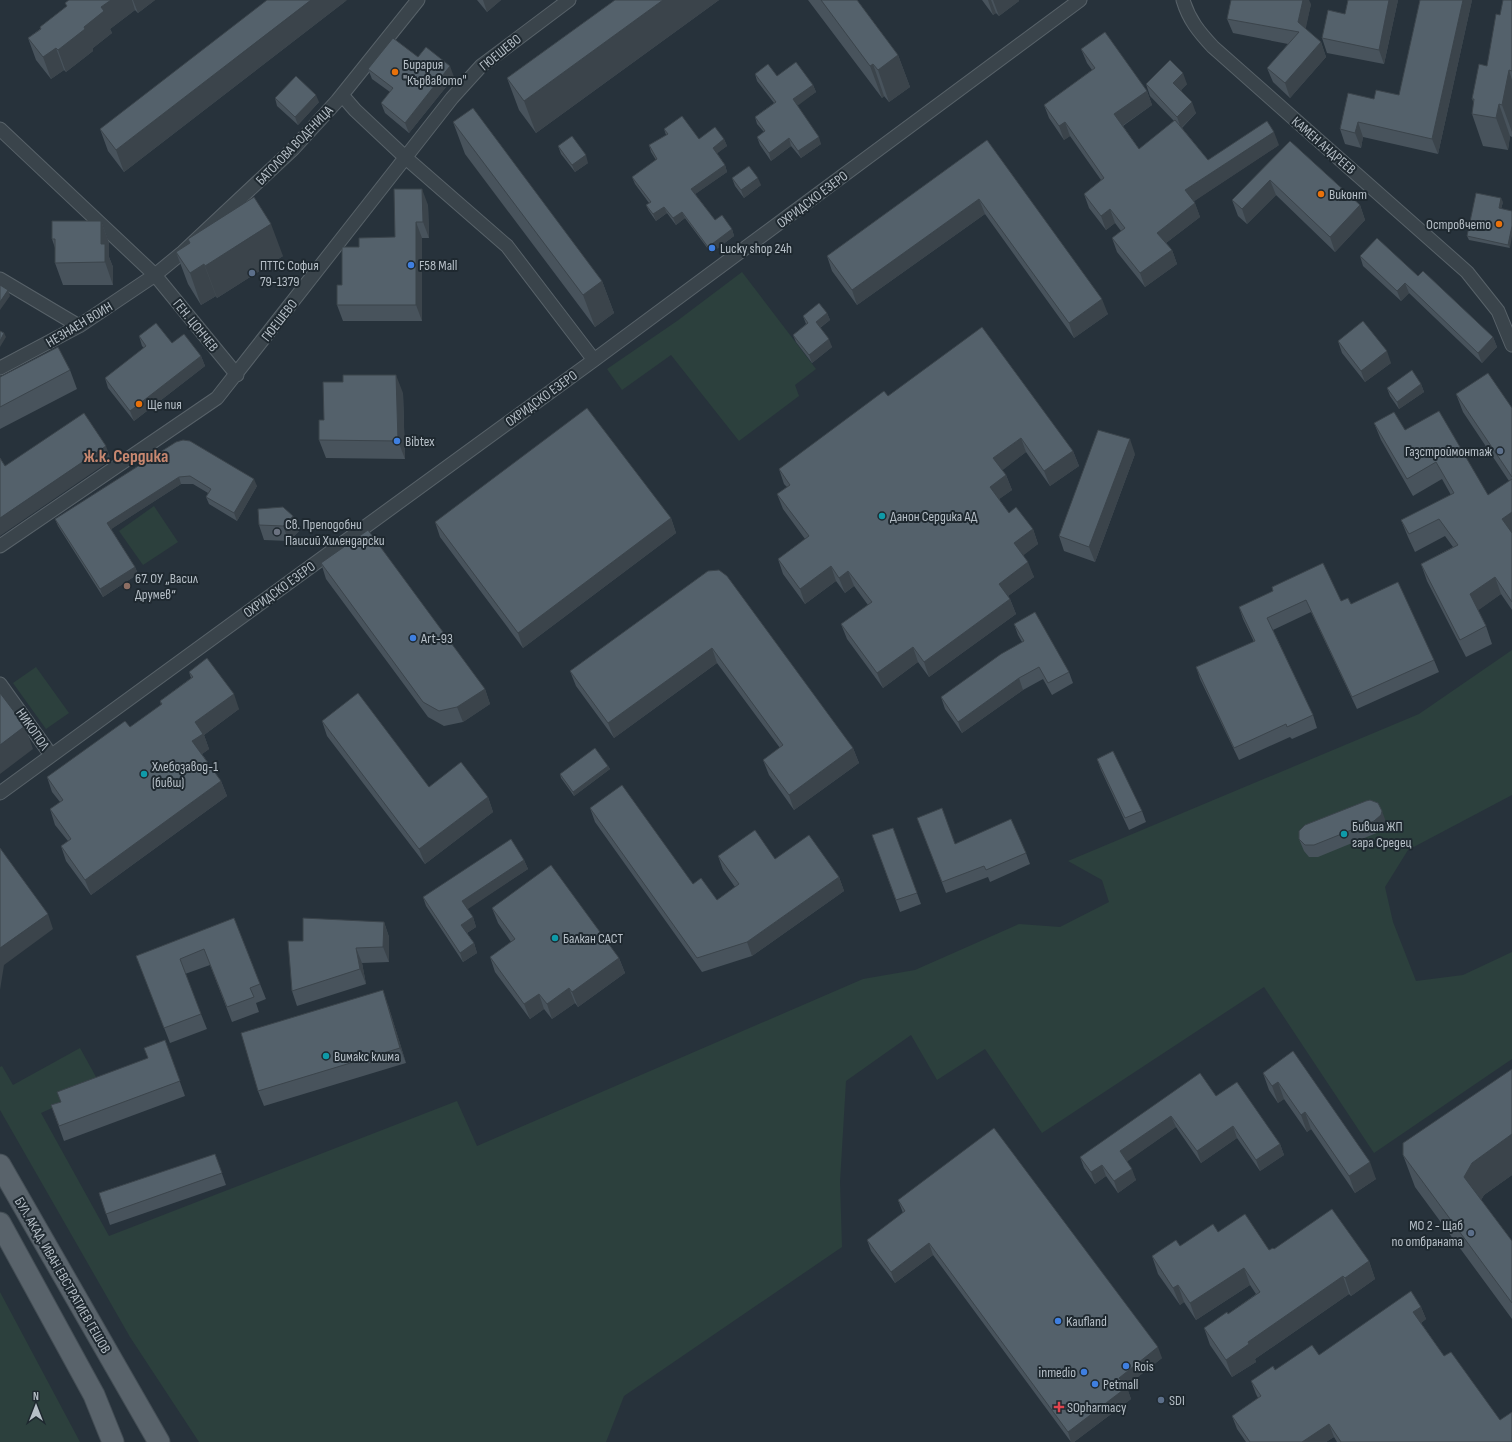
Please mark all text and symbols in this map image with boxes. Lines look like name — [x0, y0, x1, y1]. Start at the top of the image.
street label: ГЮЕШЕВО — [476, 30, 525, 74]
place label: Бирария "Кървавото" — [403, 56, 467, 89]
marker: Бирария "Кървавото" — [390, 67, 400, 77]
street label: БАТОЛОВА ВОДЕНИЦА — [252, 101, 337, 189]
street label: КАМЕН АНДРЕЕВ — [1288, 113, 1359, 178]
street label: ОХРИДСКО ЕЗЕРО — [773, 167, 851, 232]
place label: Виконт — [1329, 186, 1367, 203]
marker: Виконт — [1316, 189, 1326, 199]
place label: Островчето — [1426, 216, 1491, 233]
marker: Островчето — [1494, 219, 1504, 229]
place label: Lucky shop 24h — [720, 240, 792, 257]
marker: Lucky shop 24h — [707, 243, 717, 253]
place label: ПТТС София 79-1379 — [260, 257, 319, 290]
place label: F58 Mall — [419, 257, 457, 274]
marker: F58 Mall — [406, 260, 416, 270]
marker: ПТТС София 79-1379 — [247, 268, 257, 278]
street label: ГЕН. ЦОНЧЕВ — [169, 296, 222, 355]
street label: ГЮЕШЕВО — [258, 296, 301, 345]
street label: НЕЗНАЕН ВОИН — [43, 298, 116, 351]
street label: ОХРИДСКО ЕЗЕРО — [502, 367, 581, 430]
place label: Ще пия — [147, 396, 182, 413]
marker: Ще пия — [134, 399, 144, 409]
place label: Bibtex — [405, 433, 435, 450]
marker: Bibtex — [392, 436, 402, 446]
place label: Газстроймонтаж — [1405, 443, 1492, 460]
district label: ж.к. Сердика — [84, 446, 168, 467]
marker: Газстроймонтаж — [1495, 446, 1505, 456]
place label: Данон Сердика АД — [890, 508, 978, 525]
marker: Данон Сердика АД — [877, 511, 887, 521]
place label: Св. Преподобни Паисий Хилендарски — [285, 516, 385, 549]
marker: Св. Преподобни Паисий Хилендарски — [272, 527, 282, 537]
street label: ОХРИДСКО ЕЗЕРО — [240, 558, 319, 621]
place label: 67. ОУ „Васил Друмев“ — [135, 570, 198, 603]
marker: 67. ОУ „Васил Друмев“ — [122, 581, 132, 591]
place label: Art-93 — [420, 630, 453, 647]
marker: Art-93 — [408, 633, 418, 643]
street label: НИКОПОЛ — [12, 705, 53, 753]
place label: Хлебозавод-1 (бивш) — [151, 758, 218, 791]
marker: Хлебозавод-1 (бивш) — [139, 769, 149, 779]
place label: Бивша ЖП гара Средец — [1352, 818, 1412, 851]
marker: Бивша ЖП гара Средец — [1339, 829, 1349, 839]
place label: Балкан САСТ — [563, 930, 623, 947]
marker: Балкан САСТ — [550, 933, 560, 943]
place label: Вимакс клима — [334, 1048, 400, 1065]
marker: Вимакс клима — [321, 1051, 331, 1061]
street label: БУЛ. АКАД. ИВАН ЕВСТРАТИЕВ ГЕШОВ — [11, 1194, 114, 1356]
place label: МО 2 - Щаб по отбраната — [1392, 1217, 1463, 1250]
marker: МО 2 - Щаб по отбраната — [1466, 1228, 1476, 1238]
place label: Kaufland — [1066, 1313, 1107, 1330]
marker: Kaufland — [1053, 1316, 1063, 1326]
place label: Rois — [1134, 1358, 1154, 1375]
marker: Rois — [1121, 1361, 1131, 1371]
place label: inmedio — [1039, 1364, 1076, 1381]
marker: inmedio — [1079, 1367, 1089, 1377]
place label: Petmall — [1103, 1376, 1138, 1393]
marker: Petmall — [1090, 1379, 1100, 1389]
north arrow — [16, 1386, 56, 1426]
text: N — [33, 1390, 39, 1403]
place label: SDI — [1169, 1392, 1185, 1409]
marker: SDI — [1156, 1395, 1166, 1405]
place label: SOpharmacy — [1067, 1399, 1127, 1416]
marker: SOpharmacy — [1054, 1402, 1064, 1412]

